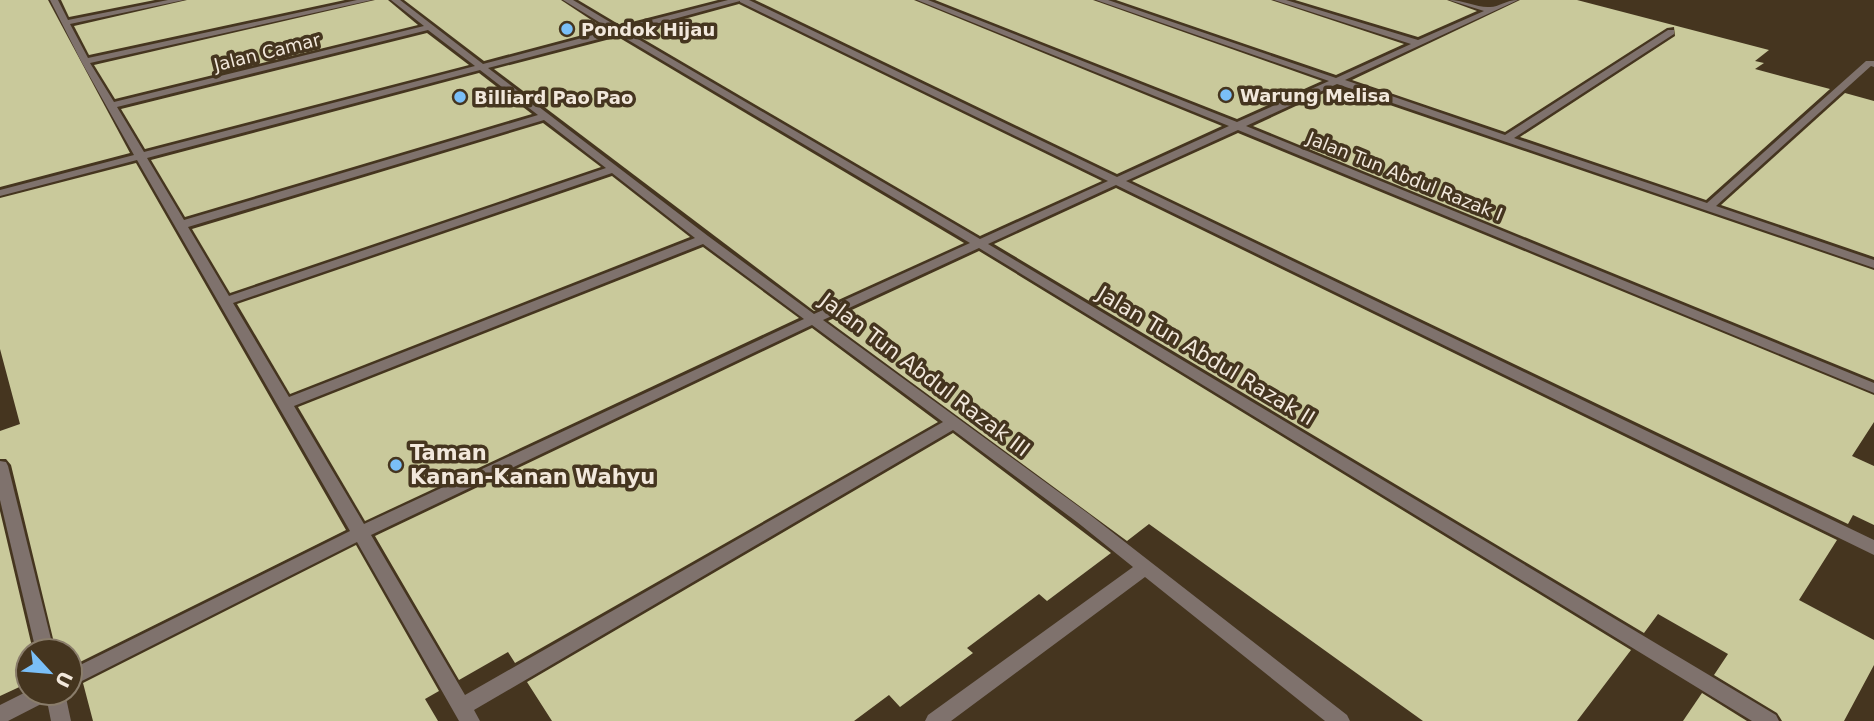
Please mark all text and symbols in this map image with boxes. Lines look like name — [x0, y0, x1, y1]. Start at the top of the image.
place label: Pondok Hijau — [581, 19, 715, 40]
marker: Pondok Hijau — [559, 21, 575, 37]
street label: Jalan Camar — [211, 28, 323, 76]
place label: Warung Melisa — [1240, 85, 1390, 106]
place label: Billiard Pao Pao — [474, 87, 633, 108]
marker: Warung Melisa — [1218, 87, 1234, 103]
marker: Billiard Pao Pao — [452, 89, 468, 105]
street label: Jalan Tun Abdul Razak I — [1303, 127, 1506, 225]
street label: Jalan Tun Abdul Razak II — [1091, 280, 1319, 431]
street label: Jalan Tun Abdul Razak III — [814, 287, 1034, 462]
place label: Taman Kanan-Kanan Wahyu — [410, 441, 655, 489]
marker: Taman Kanan-Kanan Wahyu — [388, 457, 404, 473]
north arrow — [14, 637, 84, 707]
text: U — [51, 668, 78, 691]

